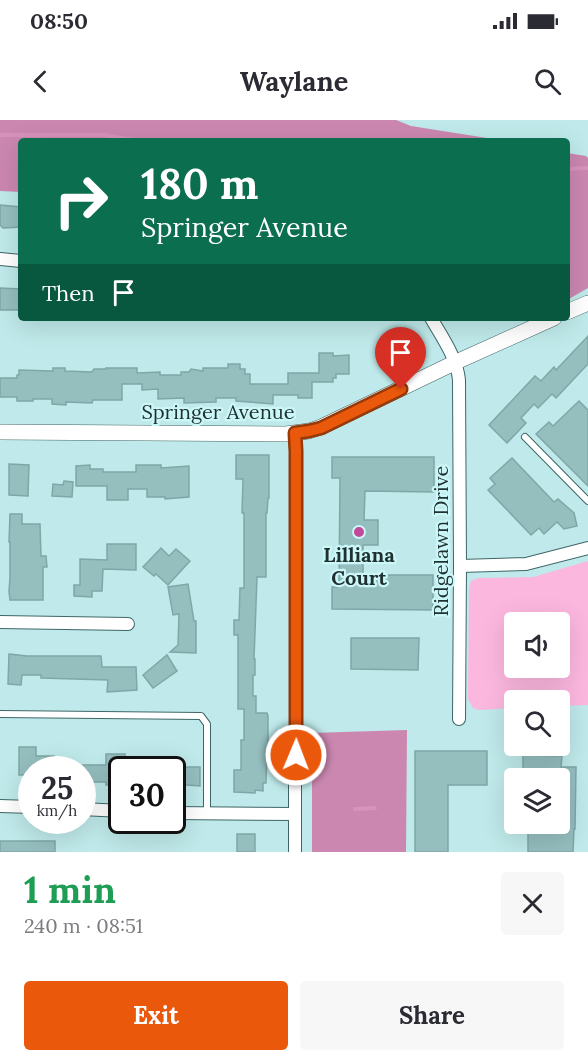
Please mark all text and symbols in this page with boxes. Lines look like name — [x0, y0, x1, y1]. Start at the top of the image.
text: 08:50 — [30, 7, 88, 35]
text: Waylane — [240, 64, 348, 98]
icon: back — [24, 65, 57, 98]
icon: search — [531, 65, 564, 98]
text: 180 m — [141, 157, 258, 211]
icon: right — [42, 162, 120, 240]
text: Springer Avenue — [141, 210, 348, 244]
icon: arrive — [107, 276, 140, 309]
text: Then — [42, 279, 95, 307]
pin — [375, 327, 426, 389]
icon: arrive — [384, 336, 417, 369]
street label: Springer Avenue — [141, 399, 295, 424]
street label: Ridgelawn Drive — [428, 465, 453, 616]
marker: Lilliana Court — [352, 525, 366, 539]
place label: Lilliana Court — [323, 542, 395, 590]
map controls — [504, 612, 570, 834]
button: sound — [504, 612, 570, 678]
button: search — [504, 690, 570, 756]
position arrow — [264, 723, 328, 787]
speed limit sign: 30 — [108, 756, 186, 834]
button: layers — [504, 768, 570, 834]
text: 25 — [41, 769, 73, 807]
text: km/h — [37, 801, 77, 820]
text: 1 min — [24, 867, 116, 913]
button: close — [501, 872, 564, 935]
text: 240 m · 08:51 — [24, 913, 143, 938]
button: Exit — [24, 981, 288, 1050]
button: Share — [300, 981, 564, 1050]

